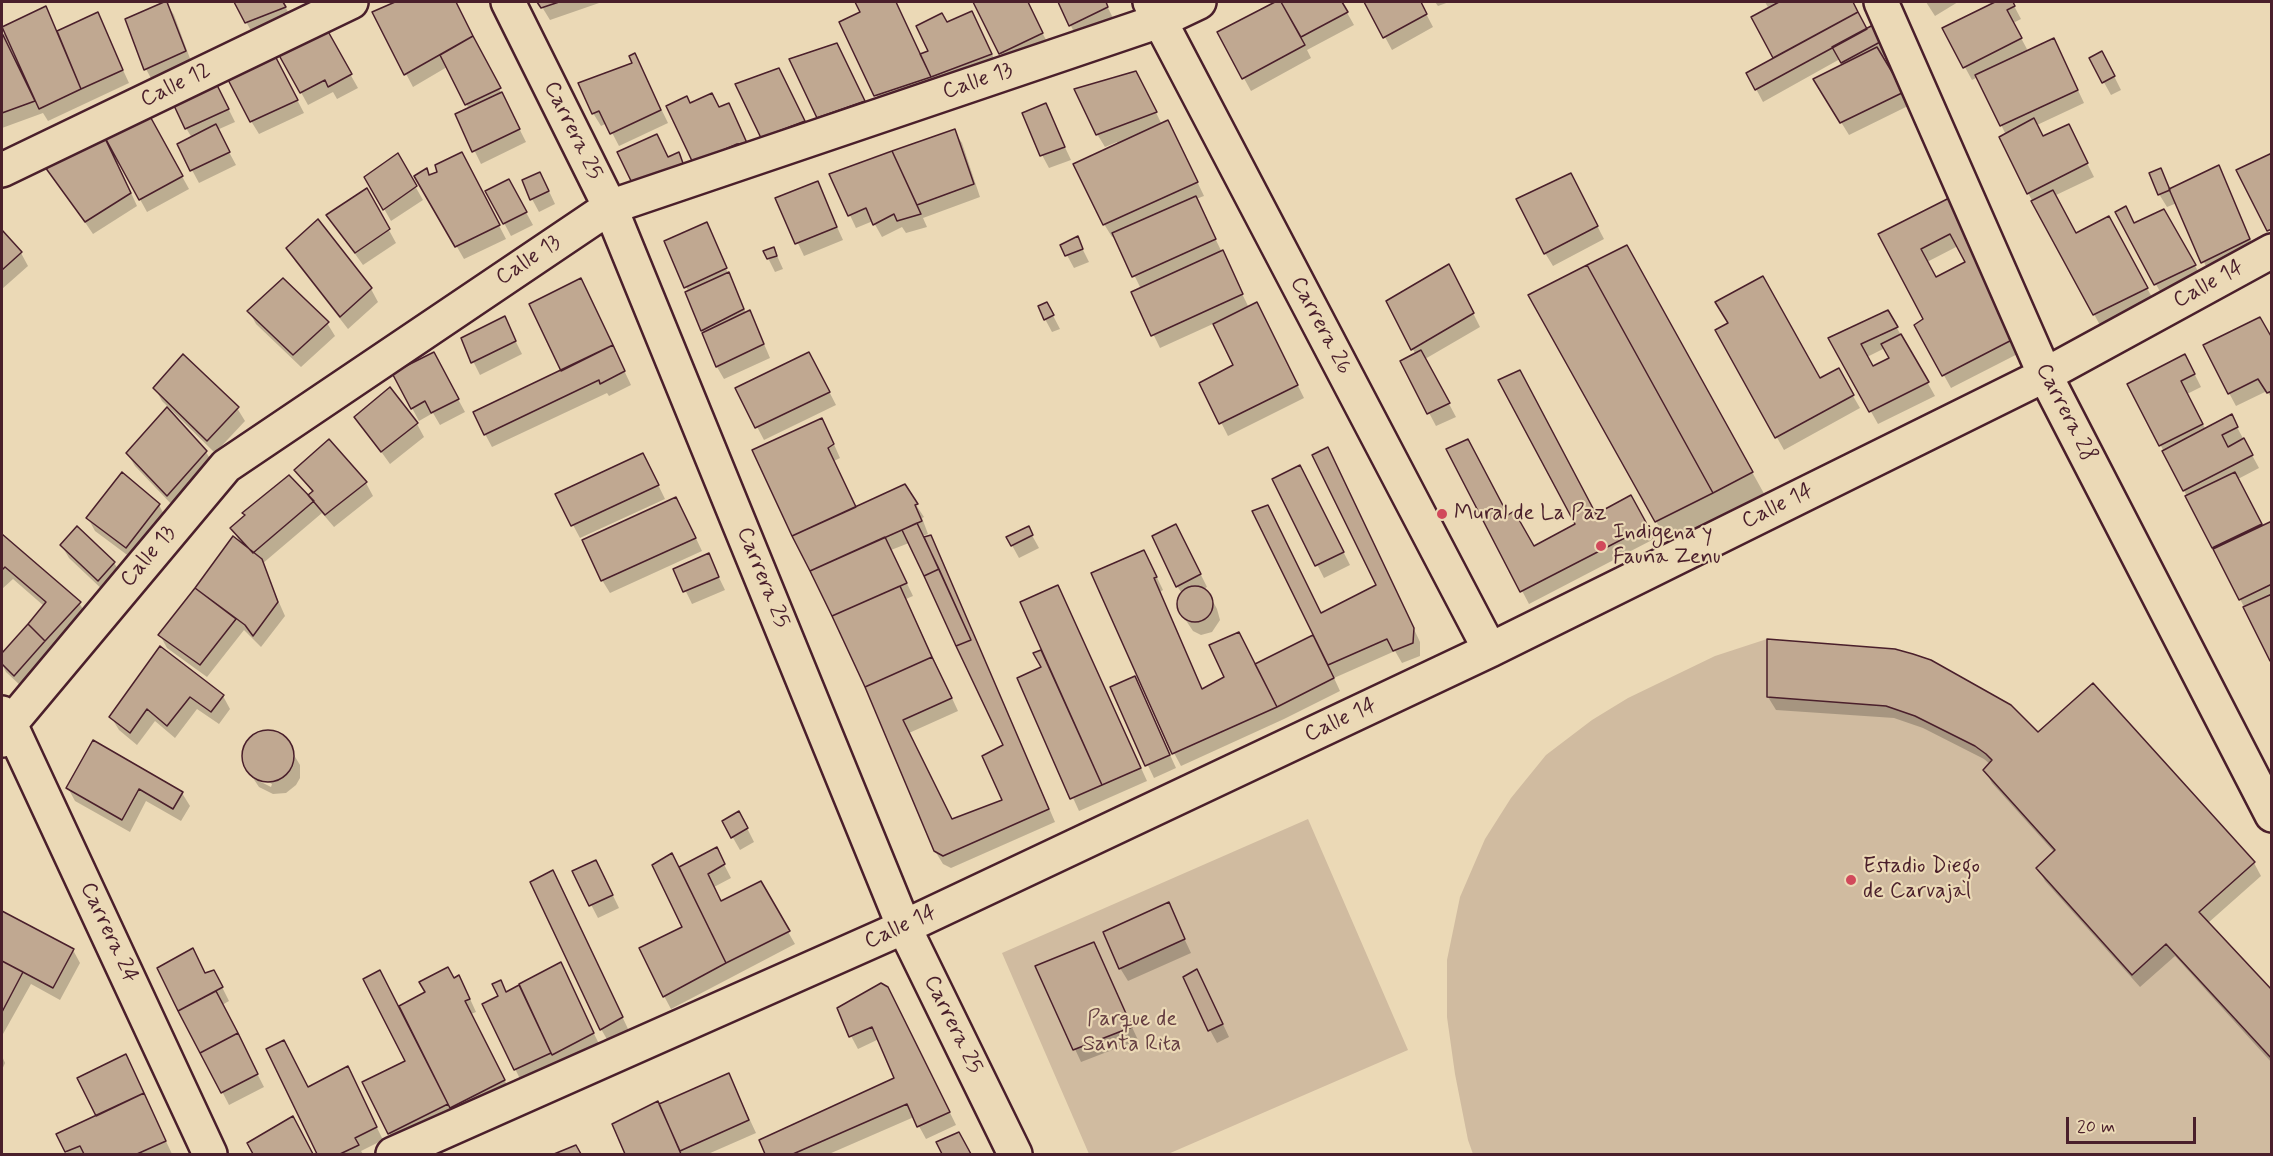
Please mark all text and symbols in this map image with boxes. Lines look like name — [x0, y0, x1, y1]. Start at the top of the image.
street label: Calle 12 — [137, 58, 215, 114]
street label: Calle 13 — [939, 58, 1017, 106]
street label: Carrera 25 — [537, 77, 607, 185]
street label: Calle 13 — [492, 230, 566, 292]
street label: Calle 14 — [2169, 255, 2249, 315]
street label: Carrera 26 — [1283, 273, 1357, 379]
street label: Carrera 28 — [2029, 359, 2101, 467]
street label: Calle 14 — [1738, 478, 1818, 536]
place label: Mural de La Paz — [1454, 501, 1607, 527]
marker: Mural de La Paz — [1435, 507, 1449, 521]
place label: Indigena y Fauna Zenu — [1613, 520, 1721, 572]
street label: Calle 13 — [116, 521, 182, 593]
street label: Carrera 25 — [730, 524, 794, 632]
marker: Indigena y Fauna Zenu — [1594, 539, 1608, 553]
street label: Calle 14 — [1301, 693, 1381, 749]
place label: Estadio Diego de Carvajal — [1863, 854, 1980, 906]
marker: Estadio Diego de Carvajal — [1844, 873, 1858, 887]
street label: Carrera 24 — [73, 878, 143, 988]
street label: Calle 14 — [861, 900, 941, 956]
street label: Carrera 25 — [917, 971, 987, 1079]
park label: Parque de Santa Rita — [1083, 1007, 1181, 1058]
scale bar — [2069, 1105, 2200, 1143]
text: 20 m — [2077, 1115, 2115, 1139]

